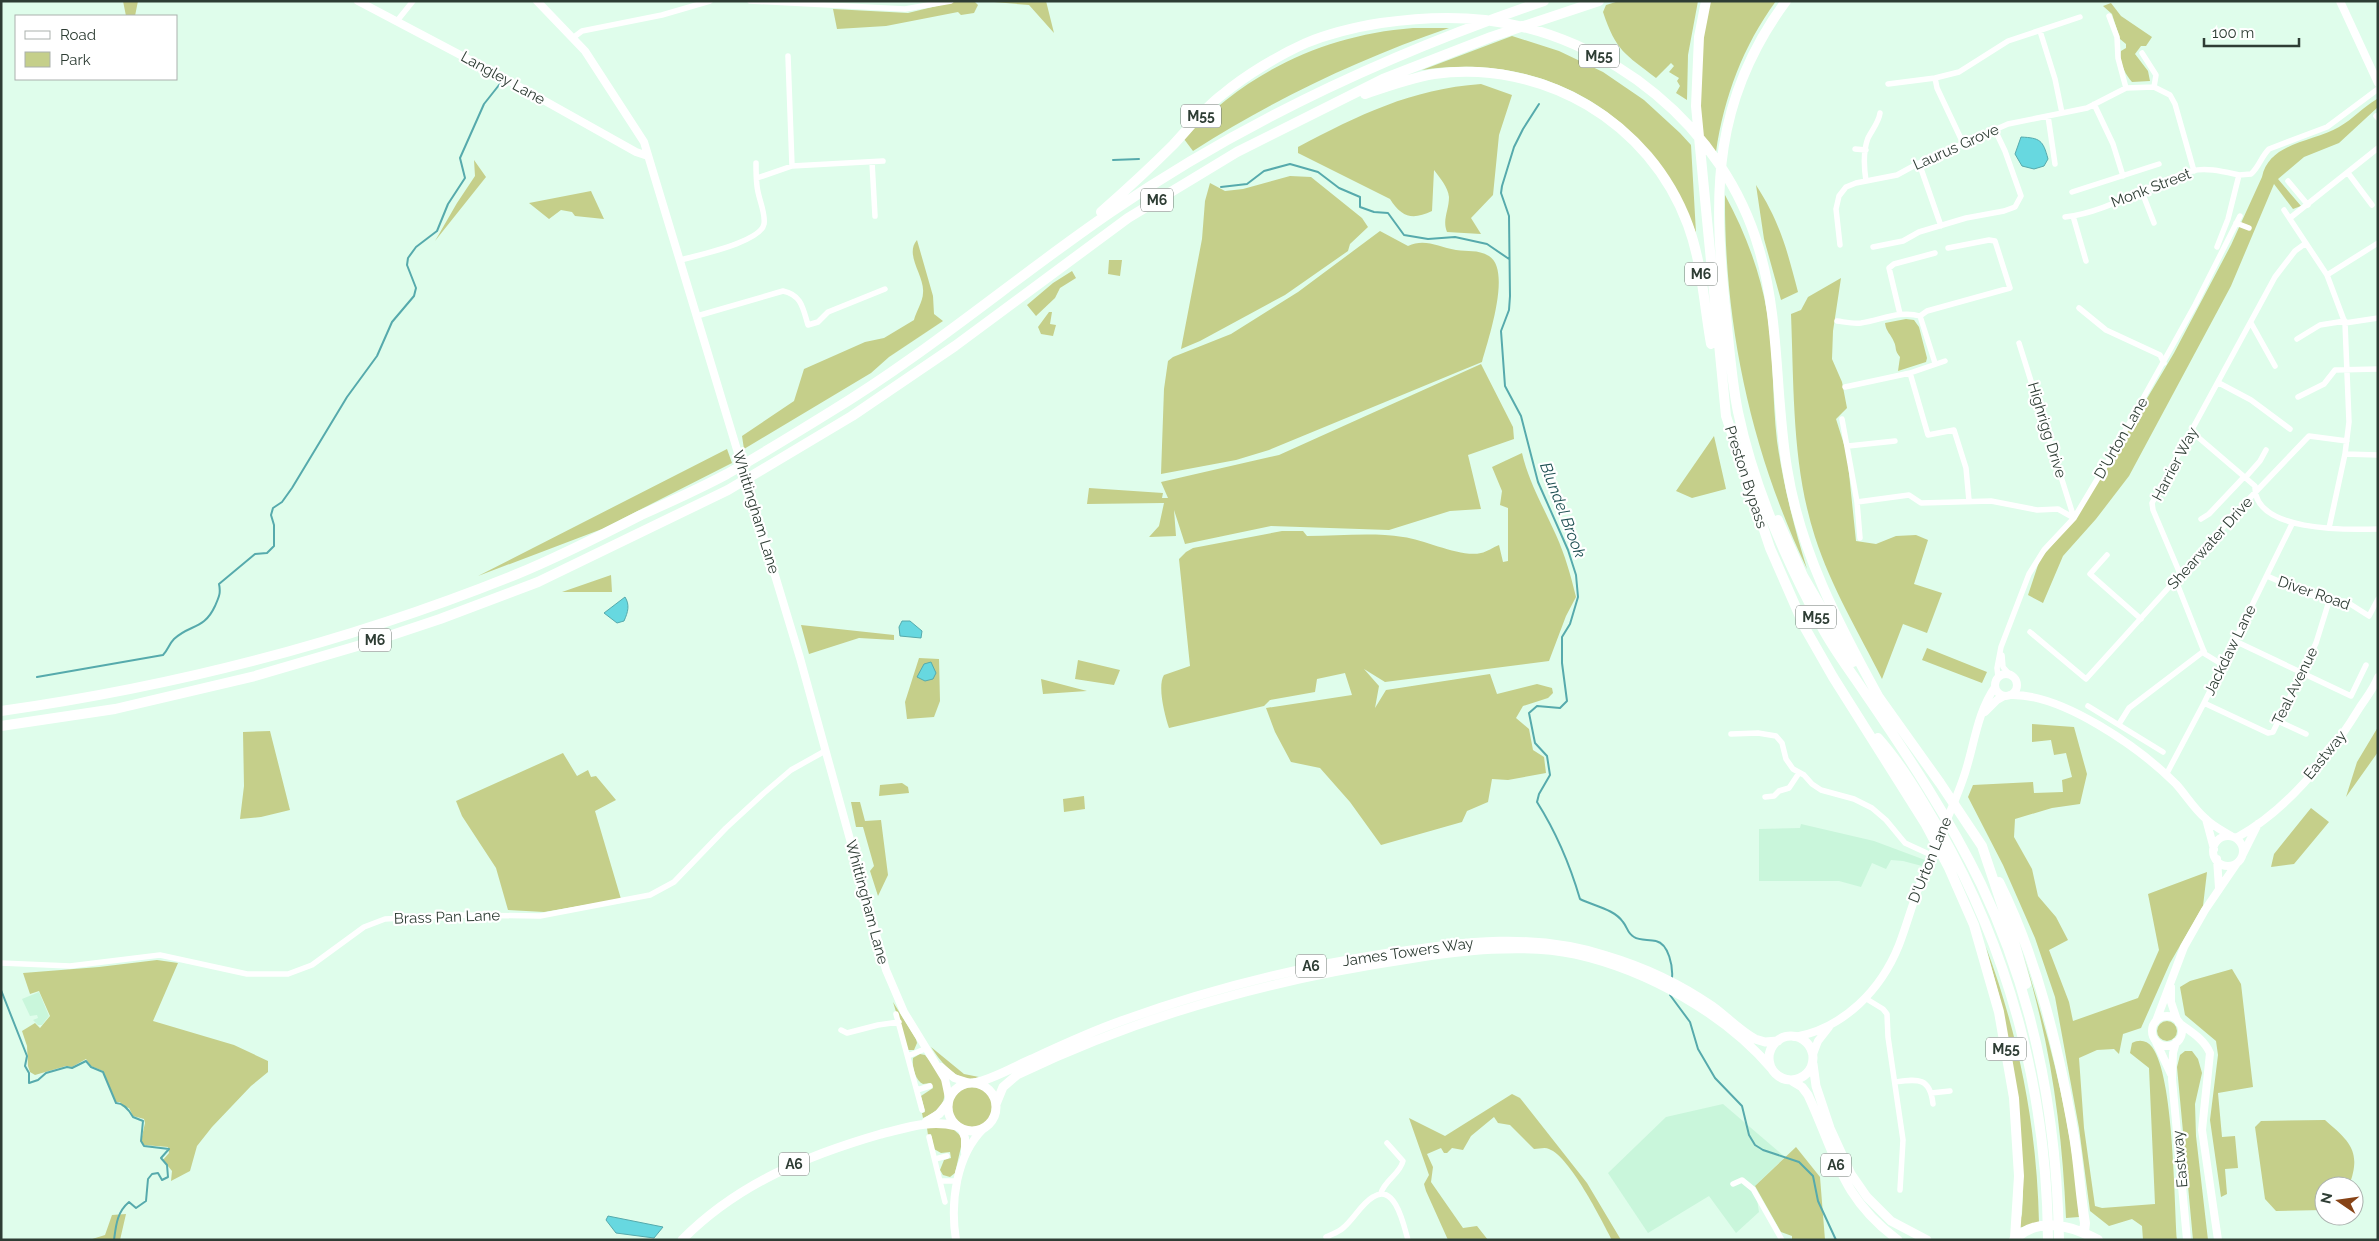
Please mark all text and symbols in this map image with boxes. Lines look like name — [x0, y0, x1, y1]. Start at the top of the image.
legend — [15, 15, 178, 80]
scale bar — [2204, 15, 2299, 47]
text: 100 m — [2212, 24, 2254, 42]
text: Road — [60, 26, 96, 44]
road number: M55 — [1579, 44, 1619, 68]
street label: Langley Lane — [458, 47, 548, 109]
text: Park — [60, 51, 91, 69]
road number: M55 — [1181, 104, 1221, 128]
street label: Laurus Grove — [1910, 120, 2002, 174]
street label: Monk Street — [2109, 165, 2193, 211]
road number: M6 — [1141, 188, 1173, 212]
road number: M6 — [1685, 262, 1717, 286]
street label: Highrigg Drive — [2024, 380, 2070, 480]
street label: D'Urton Lane — [2090, 394, 2152, 482]
street label: Preston Bypass — [1721, 423, 1771, 531]
street label: Harrier Way — [2148, 424, 2202, 504]
street label: Whittingham Lane — [729, 448, 783, 576]
water label: Blundel Brook — [1536, 460, 1590, 561]
street label: Shearwater Drive — [2164, 493, 2256, 593]
street label: Diver Road — [2275, 572, 2353, 614]
street label: Jackdaw Lane — [2200, 602, 2260, 698]
road number: M55 — [1796, 606, 1836, 628]
road number: M6 — [359, 628, 391, 652]
street label: Teal Avenue — [2268, 644, 2322, 728]
street label: Eastway — [2300, 727, 2350, 783]
street label: D'Urton Lane — [1905, 814, 1955, 906]
street label: Whittingham Lane — [842, 838, 892, 966]
street label: Brass Pan Lane — [394, 906, 501, 928]
street label: James Towers Way — [1341, 934, 1475, 970]
road number: A6 — [1296, 954, 1326, 978]
road number: M55 — [1986, 1038, 2026, 1060]
street label: Eastway — [2169, 1130, 2191, 1188]
road number: A6 — [779, 1152, 809, 1176]
road number: A6 — [1821, 1154, 1851, 1176]
north arrow — [2314, 1176, 2364, 1226]
text: N — [2317, 1191, 2335, 1205]

